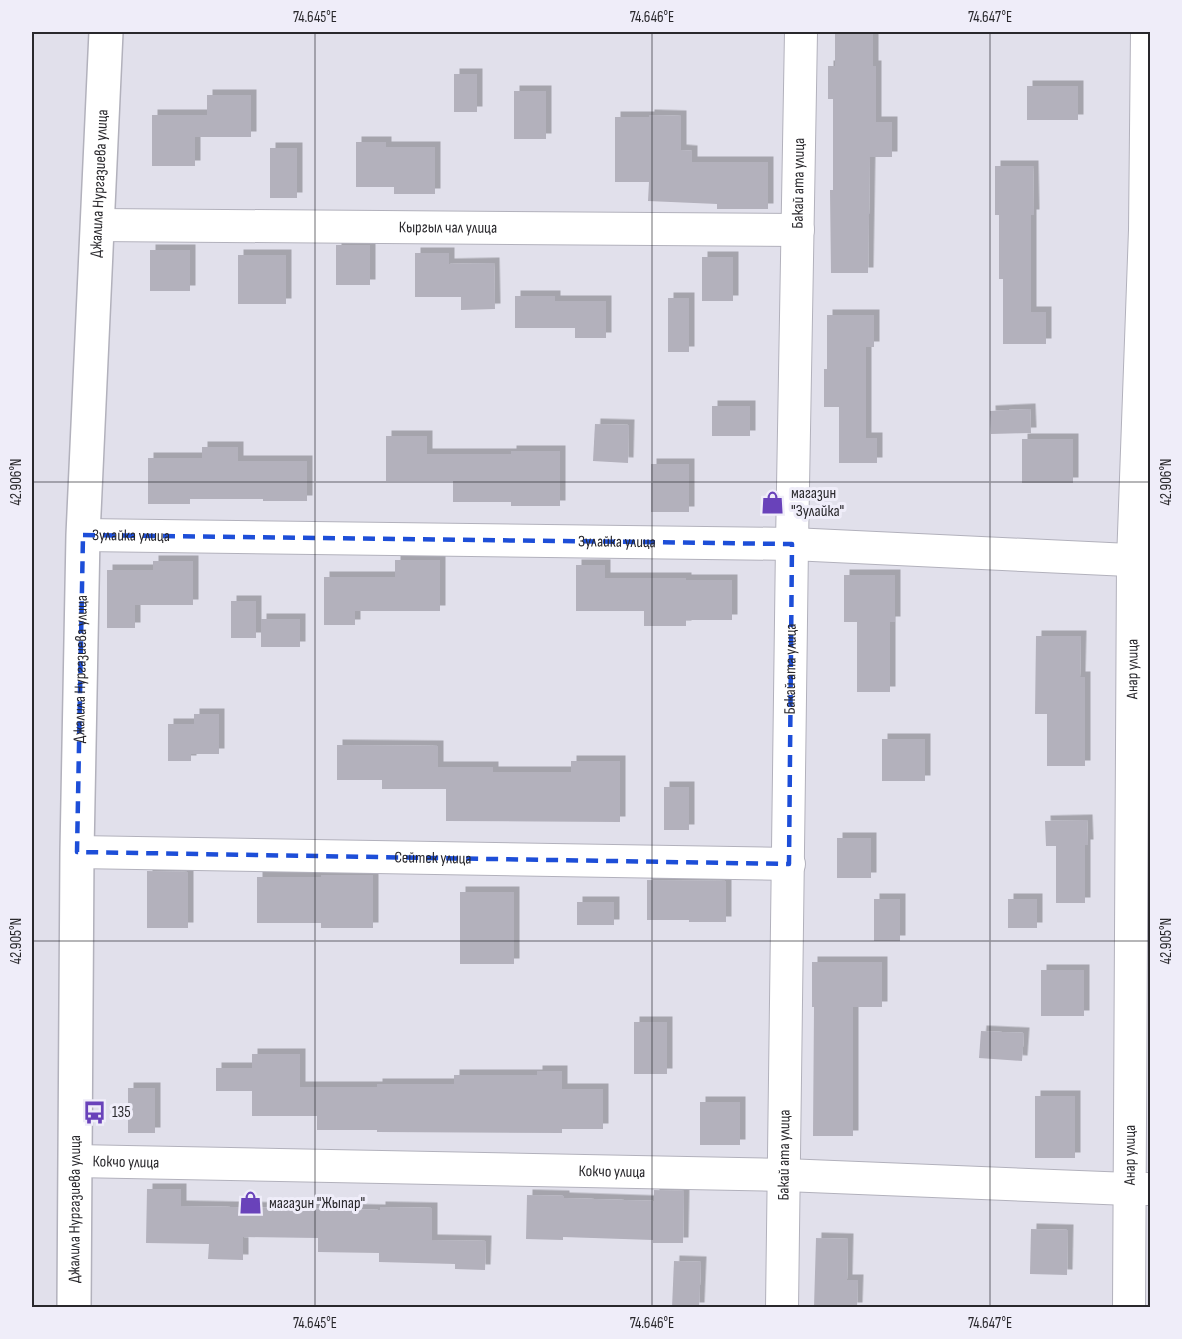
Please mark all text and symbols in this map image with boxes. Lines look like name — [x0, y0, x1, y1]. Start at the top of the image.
text: 74.645°E — [293, 8, 337, 27]
text: 74.646°E — [630, 8, 674, 27]
text: 74.647°E — [968, 8, 1012, 27]
street label: Джалила Нургазиева улица — [86, 109, 112, 258]
street label: Бакай ата улица — [788, 137, 809, 229]
street label: Кыргыл чал улица — [399, 218, 497, 237]
text: 42.906°N — [7, 458, 26, 506]
text: 42.906°N — [1157, 458, 1176, 506]
place label: магазин "Зулайка" — [791, 484, 844, 521]
shop icon: магазин "Зулайка" — [760, 489, 786, 515]
street label: Зулайка улица — [92, 526, 170, 546]
street label: Зулайка улица — [578, 532, 656, 552]
street label: Джалила Нургазиева улица — [70, 595, 91, 743]
street label: Бакай ата улица — [780, 623, 800, 715]
street label: Анар улица — [1123, 639, 1142, 700]
street label: Сейтек улица — [394, 848, 472, 868]
text: 42.905°N — [7, 918, 26, 964]
text: 42.905°N — [1157, 918, 1176, 964]
bus stop icon: 135 — [81, 1099, 107, 1125]
place label: 135 — [112, 1103, 131, 1122]
street label: Бакай ата улица — [774, 1109, 794, 1201]
street label: Анар улица — [1120, 1125, 1139, 1186]
street label: Джалила Нургазиева улица — [65, 1135, 85, 1283]
street label: Кокчо улица — [92, 1152, 160, 1172]
street label: Кокчо улица — [578, 1161, 645, 1182]
shop icon: магазин "Жыпар" — [238, 1190, 264, 1216]
place label: магазин "Жыпар" — [269, 1194, 365, 1213]
text: 74.645°E — [293, 1314, 337, 1333]
text: 74.646°E — [630, 1314, 674, 1333]
text: 74.647°E — [968, 1314, 1012, 1333]

